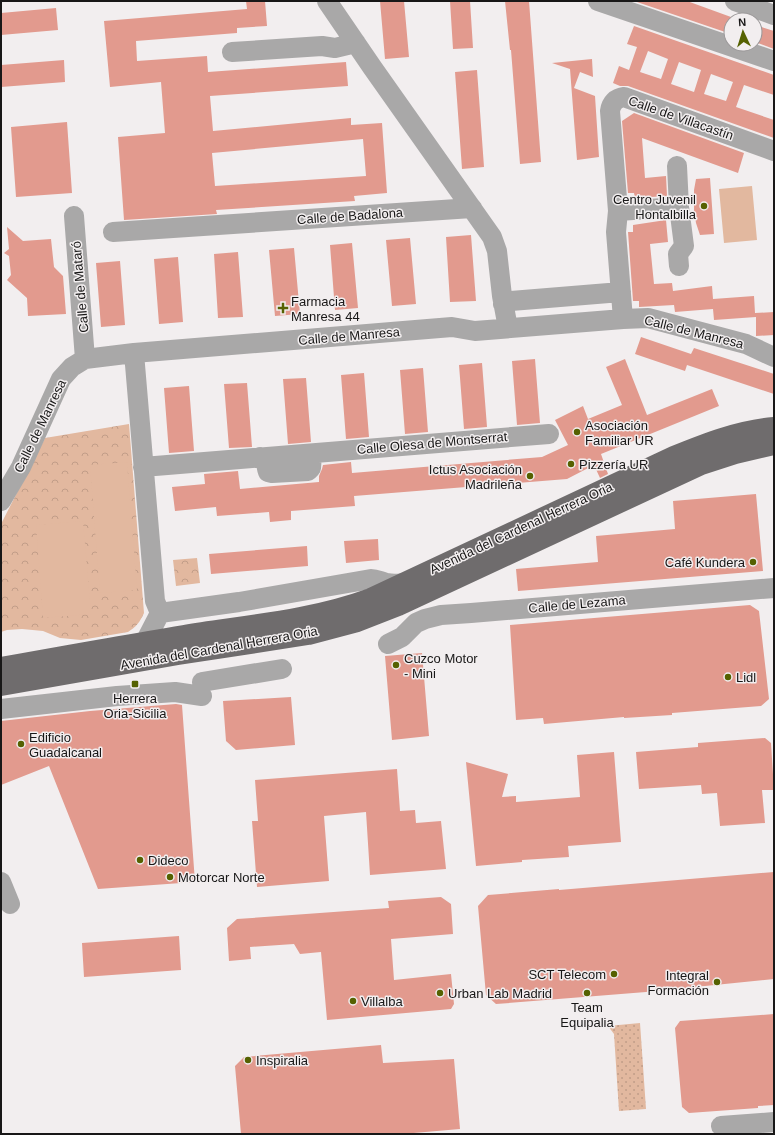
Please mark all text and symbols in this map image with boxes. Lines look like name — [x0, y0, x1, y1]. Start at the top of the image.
north arrow — [723, 12, 763, 52]
text: N — [738, 16, 747, 28]
street label: Calle de Villacastín — [626, 93, 736, 143]
place label: Centro Juvenil Hontalbilla — [613, 192, 697, 222]
marker: Centro Juvenil Hontalbilla — [699, 201, 709, 211]
street label: Calle de Badalona — [296, 205, 404, 227]
street label: Calle de Mataró — [69, 241, 91, 333]
place label: Farmacia Manresa 44 — [291, 294, 360, 324]
marker: Farmacia Manresa 44 — [278, 303, 288, 313]
street label: Calle de Manresa — [643, 312, 746, 352]
street label: Calle de Manresa — [298, 324, 401, 348]
street label: Calle de Manresa — [11, 376, 69, 475]
place label: Asociación Familiar UR — [585, 418, 654, 448]
marker: Asociación Familiar UR — [572, 427, 582, 437]
street label: Calle Olesa de Montserrat — [356, 429, 508, 457]
place label: Pizzería UR — [579, 457, 648, 472]
marker: Pizzería UR — [566, 459, 576, 469]
place label: Ictus Asociación Madrileña — [429, 462, 523, 492]
marker: Ictus Asociación Madrileña — [525, 471, 535, 481]
street label: Avenida del Cardenal Herrera Oria — [427, 479, 615, 577]
place label: Café Kundera — [665, 555, 746, 570]
marker: Café Kundera — [748, 557, 758, 567]
street label: Calle de Lezama — [528, 592, 627, 616]
street label: Avenida del Cardenal Herrera Oria — [119, 623, 320, 673]
place label: Cuzco Motor - Mini — [404, 651, 478, 681]
marker: Cuzco Motor - Mini — [391, 660, 401, 670]
place label: Lidl — [736, 670, 756, 685]
marker: Lidl — [723, 672, 733, 682]
marker: Herrera Oria-Sicilia — [130, 679, 140, 689]
place label: Herrera Oria-Sicilia — [104, 691, 167, 721]
place label: Edificio Guadalcanal — [29, 730, 102, 760]
marker: Edificio Guadalcanal — [16, 739, 26, 749]
place label: Dideco — [148, 853, 188, 868]
marker: Dideco — [135, 855, 145, 865]
place label: Motorcar Norte — [178, 870, 265, 885]
marker: Motorcar Norte — [165, 872, 175, 882]
place label: SCT Telecom — [528, 967, 606, 982]
place label: Integral Formación — [648, 968, 709, 998]
marker: SCT Telecom — [609, 969, 619, 979]
marker: Integral Formación — [712, 977, 722, 987]
place label: Urban Lab Madrid — [448, 986, 552, 1001]
marker: Urban Lab Madrid — [435, 988, 445, 998]
marker: Team Equipalia — [582, 988, 592, 998]
place label: Villalba — [361, 994, 403, 1009]
marker: Villalba — [348, 996, 358, 1006]
place label: Team Equipalia — [560, 1000, 615, 1030]
place label: Inspiralia — [256, 1053, 309, 1068]
marker: Inspiralia — [243, 1055, 253, 1065]

